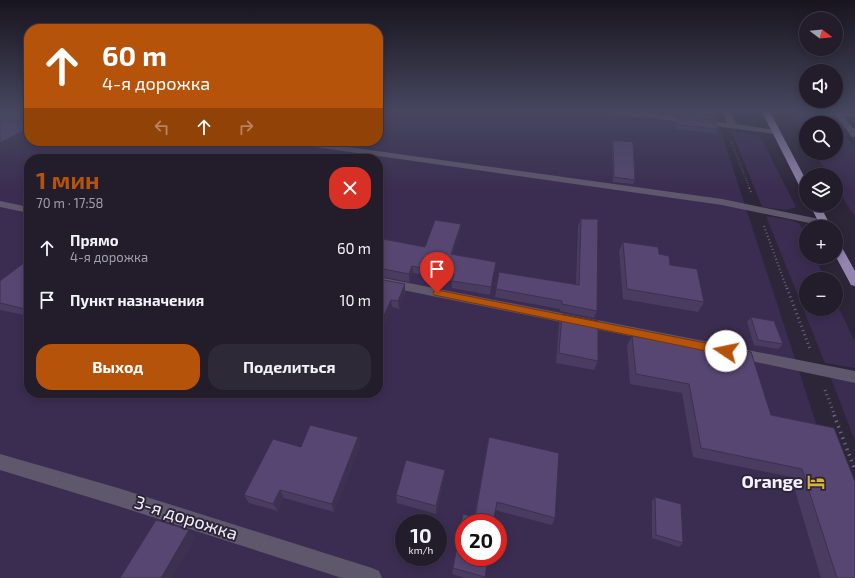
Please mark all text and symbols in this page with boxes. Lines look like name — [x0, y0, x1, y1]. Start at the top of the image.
north arrow — [799, 12, 843, 56]
map controls — [799, 12, 843, 316]
text: 60 m — [102, 38, 167, 72]
icon: ahead — [36, 40, 88, 92]
button: sound — [799, 64, 843, 108]
text: 4-я дорожка — [102, 72, 210, 94]
icon: left — [151, 116, 173, 138]
icon: ahead — [193, 116, 215, 138]
icon: right — [235, 116, 257, 138]
button: search — [799, 116, 843, 160]
text: 1 мин — [36, 165, 100, 194]
button: close — [329, 167, 371, 209]
button: layers — [799, 168, 843, 212]
text: 70 m · 17:58 — [36, 195, 103, 211]
button: + — [799, 220, 843, 264]
text: Прямо — [70, 231, 119, 249]
icon: ahead — [36, 237, 58, 259]
text: 60 m — [337, 239, 371, 257]
text: 4-я дорожка — [70, 249, 148, 265]
pin — [420, 252, 454, 293]
icon: arrive — [426, 258, 448, 280]
button: − — [799, 272, 843, 316]
icon: arrive — [36, 289, 58, 311]
text: Пункт назначения — [70, 291, 204, 309]
text: 10 m — [339, 291, 371, 309]
position arrow — [705, 330, 747, 372]
button: Выход — [36, 344, 200, 390]
button: Поделиться — [208, 344, 371, 390]
place label: Orange — [741, 470, 803, 492]
hotel icon: Orange — [806, 472, 826, 492]
street label: 3-я дорожка — [132, 490, 241, 544]
speed limit sign: 20 — [455, 514, 507, 566]
text: 10 — [410, 523, 432, 547]
text: km/h — [409, 544, 433, 556]

